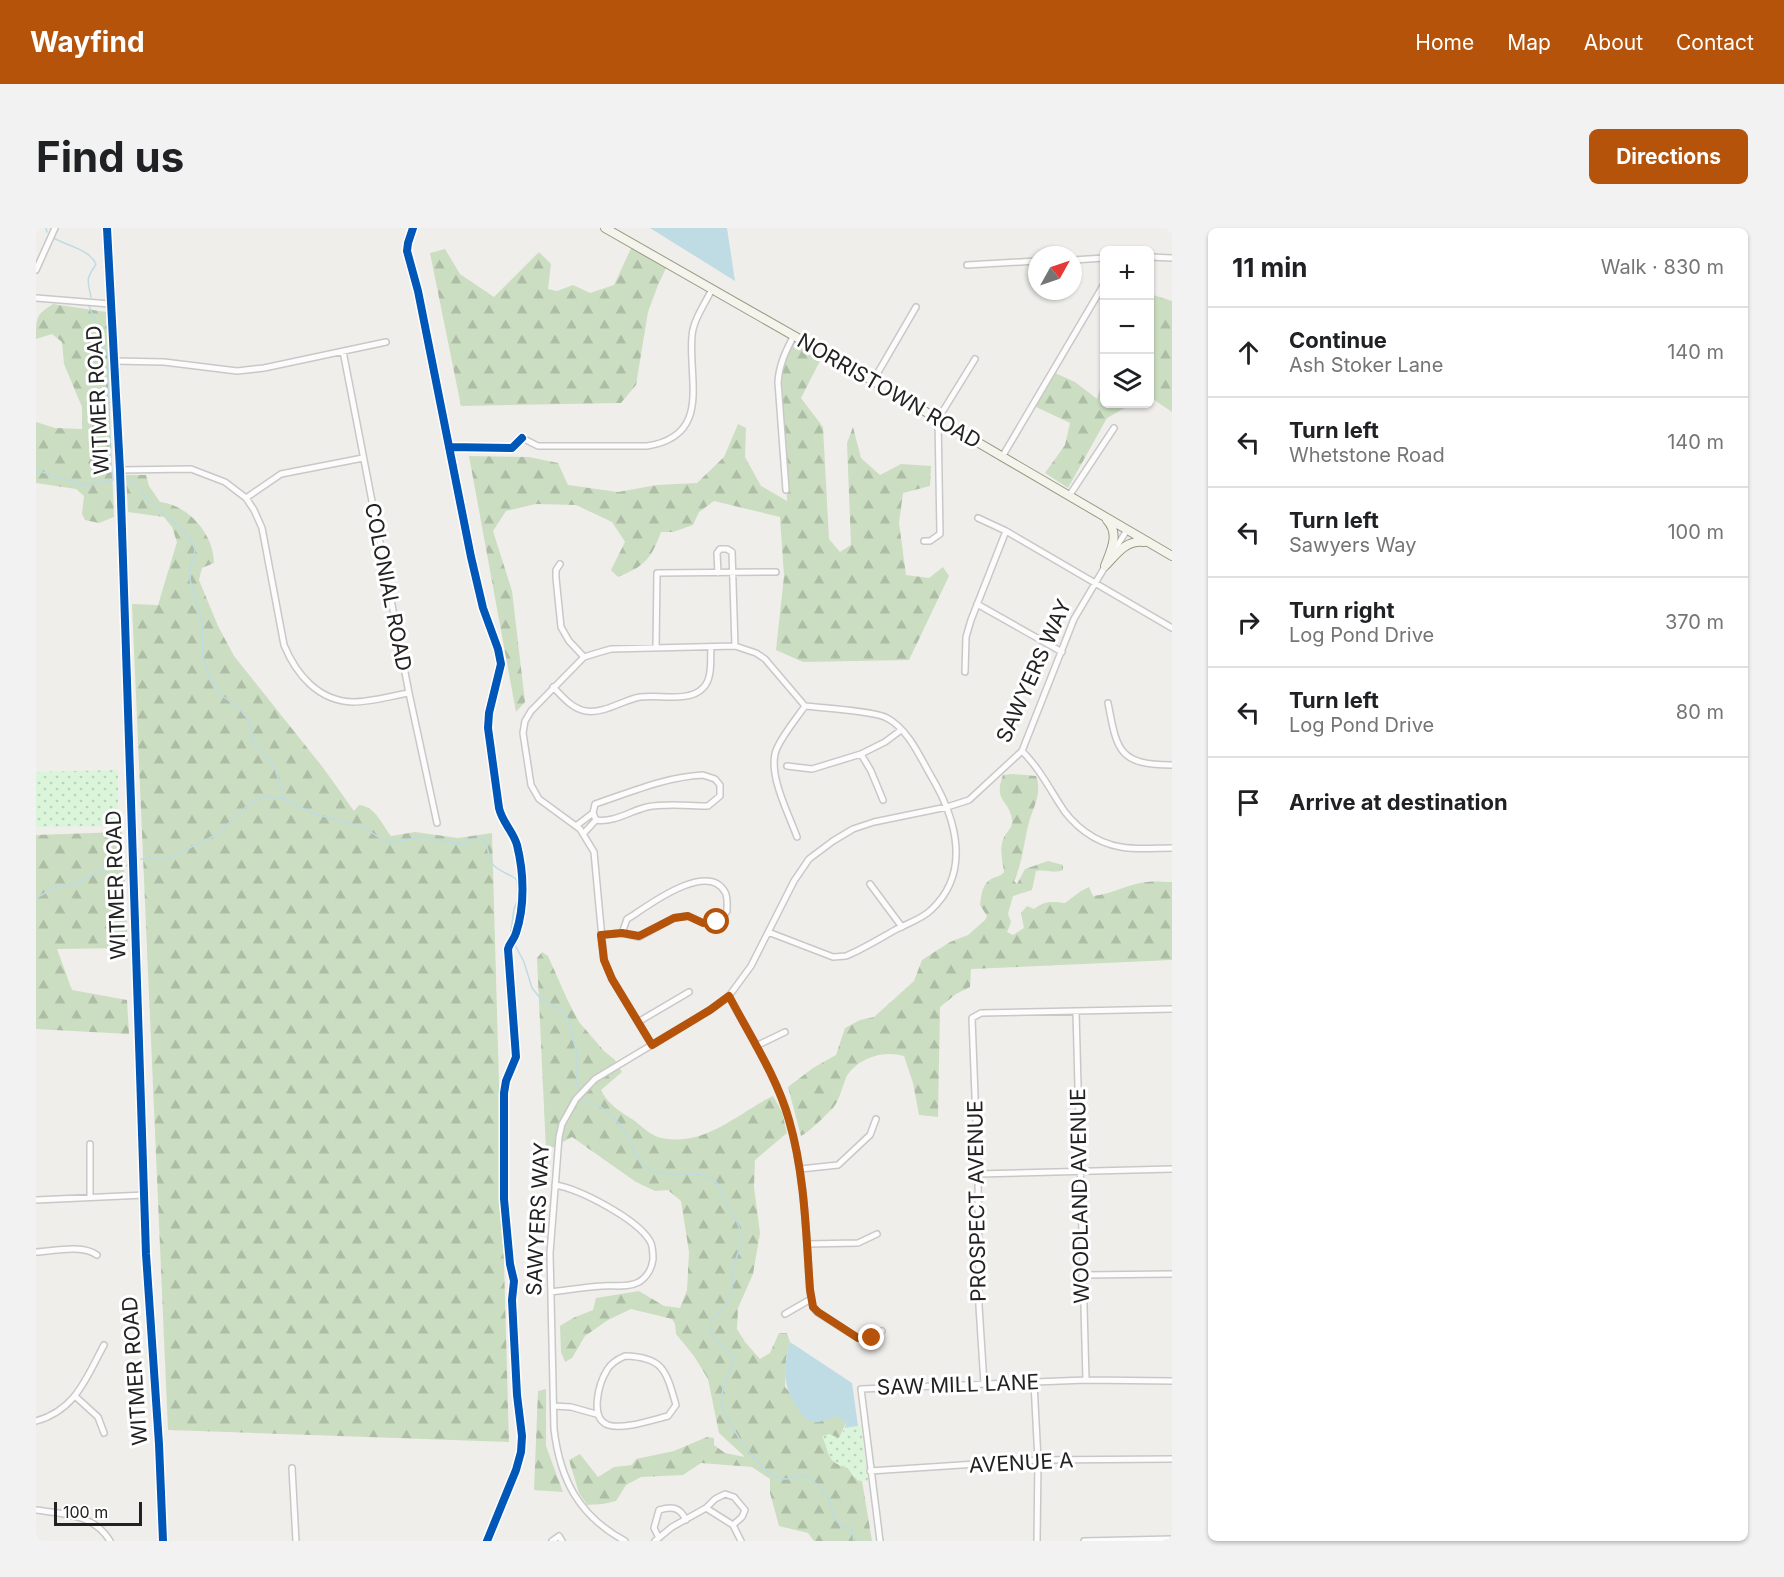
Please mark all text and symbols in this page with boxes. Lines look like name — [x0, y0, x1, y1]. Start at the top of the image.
text: Wayfind — [30, 25, 145, 59]
text: Home — [1415, 30, 1474, 55]
text: Map — [1507, 30, 1551, 55]
text: About — [1584, 30, 1643, 55]
text: Contact — [1676, 30, 1754, 55]
button: Directions — [1589, 129, 1748, 184]
text: Find us — [36, 131, 184, 182]
north arrow — [1028, 246, 1082, 300]
map controls — [1100, 246, 1154, 408]
button: + — [1100, 246, 1154, 300]
text: 11 min — [1232, 252, 1308, 283]
text: Walk · 830 m — [1601, 255, 1724, 279]
button: − — [1100, 300, 1154, 354]
street label: WITMER ROAD — [81, 325, 114, 475]
text: Continue — [1289, 327, 1387, 353]
street label: NORRISTOWN ROAD — [793, 328, 986, 453]
icon: ahead — [1232, 336, 1265, 369]
text: 140 m — [1667, 340, 1724, 364]
text: Ash Stoker Lane — [1289, 353, 1443, 377]
button: layers — [1100, 354, 1154, 408]
text: Turn left — [1289, 417, 1379, 443]
icon: left — [1232, 426, 1265, 459]
text: 140 m — [1667, 430, 1724, 454]
text: Whetstone Road — [1289, 443, 1445, 467]
street label: COLONIAL ROAD — [360, 501, 417, 673]
text: Turn left — [1289, 507, 1379, 533]
icon: left — [1232, 516, 1265, 549]
text: 100 m — [1667, 520, 1724, 544]
text: Sawyers Way — [1289, 533, 1417, 557]
street label: SAWYERS WAY — [991, 595, 1076, 746]
text: Turn right — [1289, 597, 1395, 623]
icon: right — [1232, 606, 1265, 639]
text: 370 m — [1665, 610, 1724, 634]
text: Log Pond Drive — [1289, 623, 1434, 647]
text: Turn left — [1289, 687, 1379, 713]
icon: left — [1232, 696, 1265, 729]
text: 80 m — [1676, 700, 1724, 724]
text: Log Pond Drive — [1289, 713, 1434, 737]
icon: arrive — [1232, 786, 1265, 819]
text: Arrive at destination — [1289, 789, 1508, 815]
street label: WITMER ROAD — [100, 810, 131, 960]
route start — [703, 908, 729, 934]
street label: WOODLAND AVENUE — [1065, 1088, 1094, 1304]
street label: PROSPECT AVENUE — [962, 1100, 991, 1302]
street label: SAWYERS WAY — [521, 1141, 554, 1296]
street label: WITMER ROAD — [117, 1296, 152, 1446]
route end — [858, 1324, 884, 1350]
street label: SAW MILL LANE — [876, 1369, 1040, 1400]
street label: AVENUE A — [968, 1447, 1074, 1478]
scale bar — [54, 1499, 142, 1526]
text: 100 m — [63, 1502, 108, 1522]

